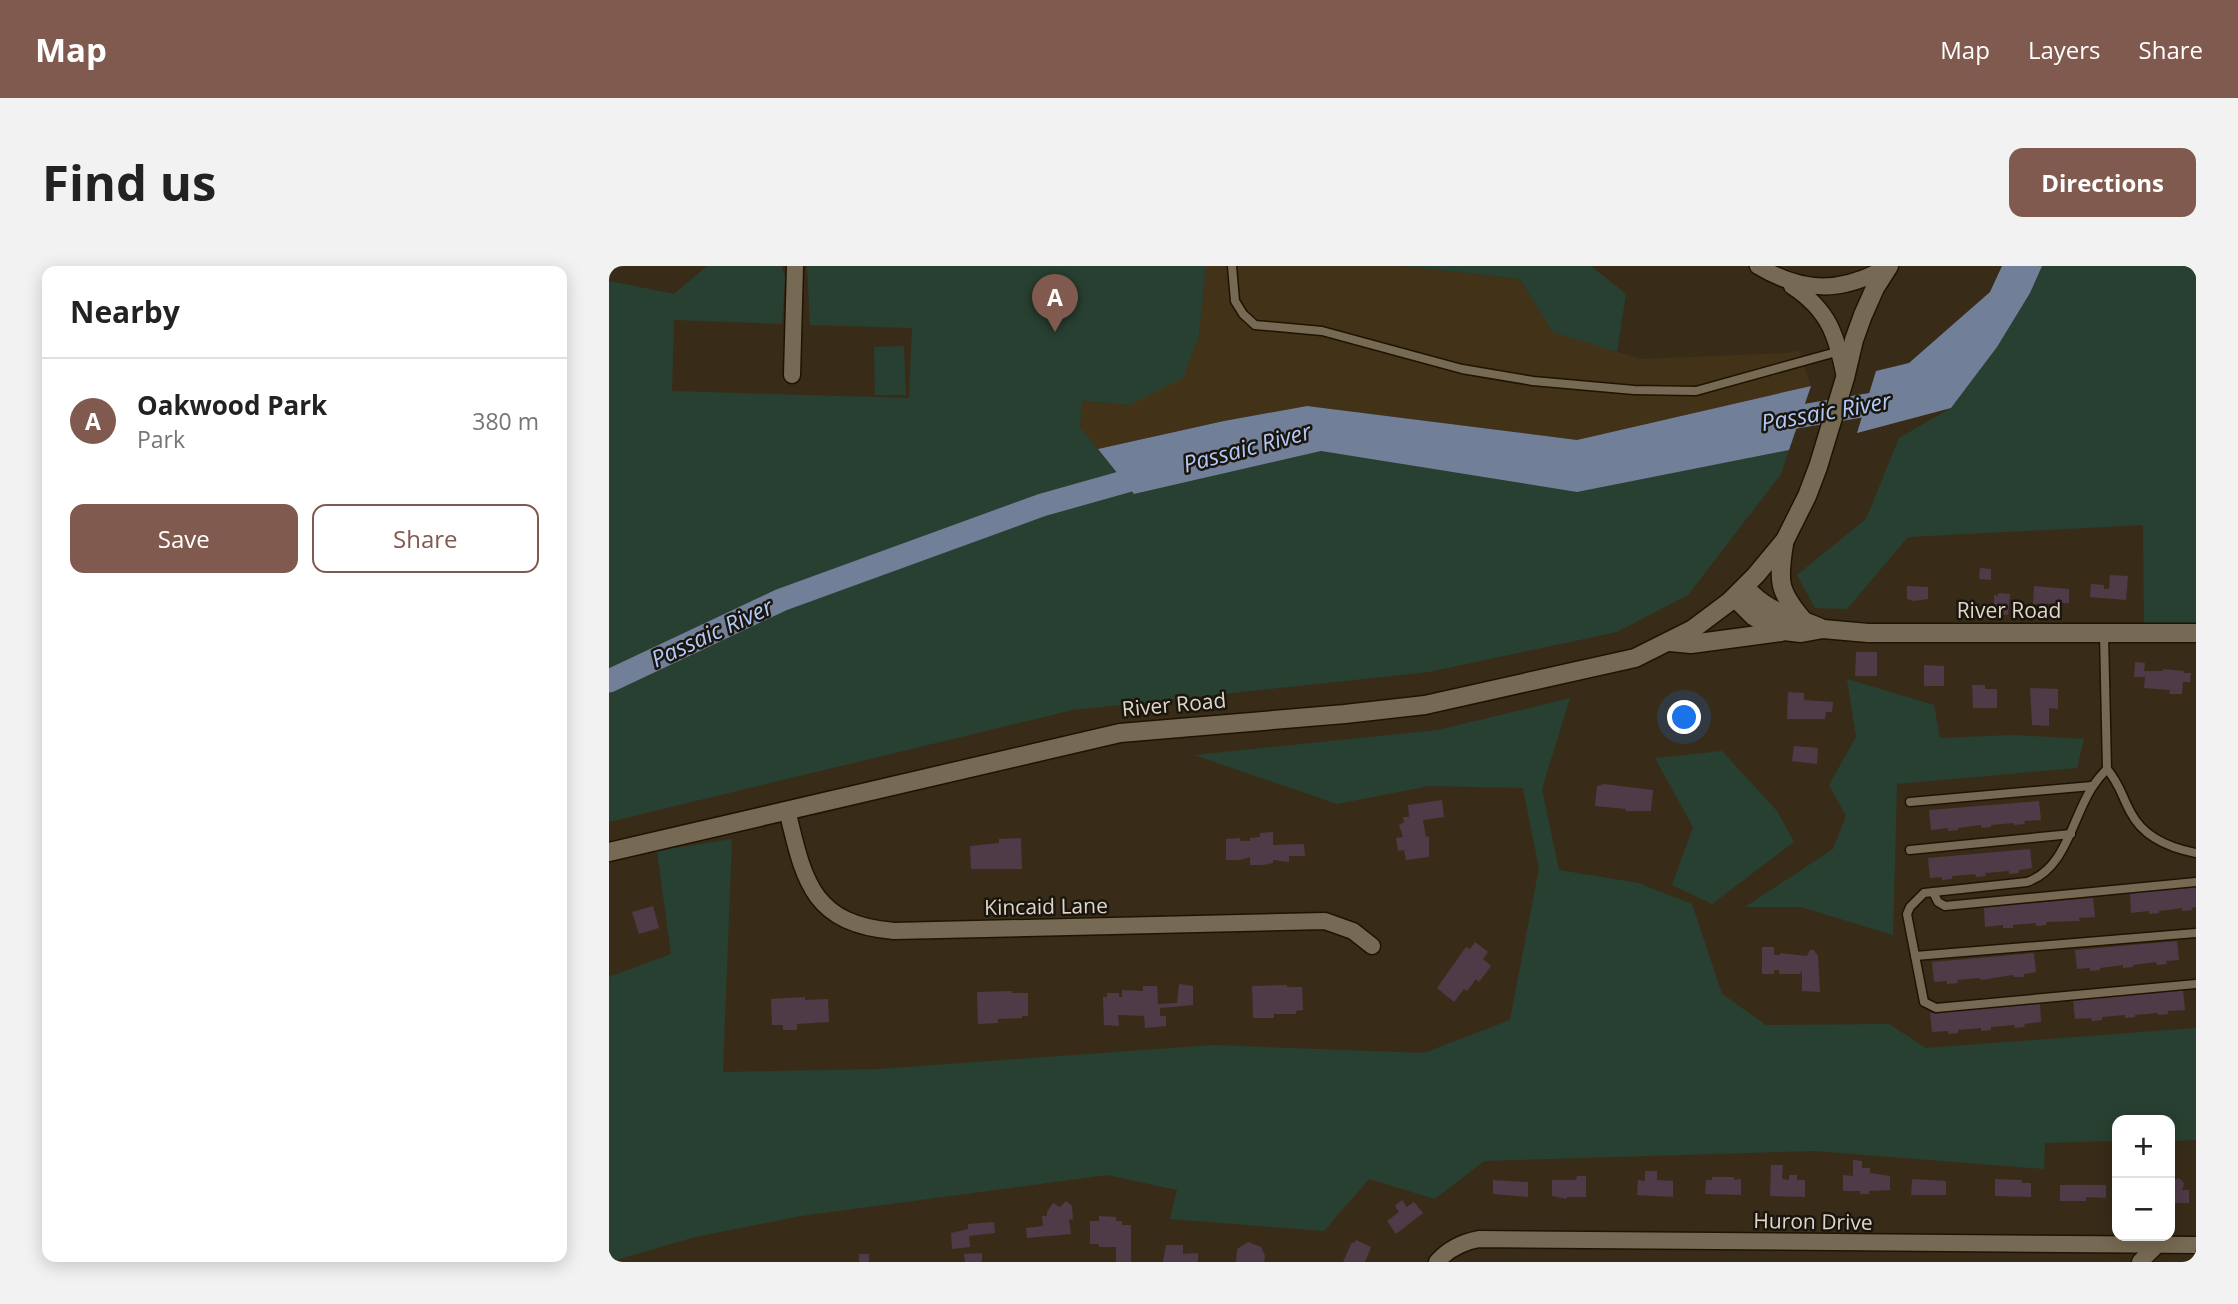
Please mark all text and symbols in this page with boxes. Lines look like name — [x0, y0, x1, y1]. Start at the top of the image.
text: Map — [35, 27, 107, 72]
text: Map — [1940, 33, 1990, 66]
text: Layers — [2028, 33, 2101, 66]
text: Share — [2139, 33, 2203, 66]
button: Directions — [2009, 148, 2196, 217]
text: Find us — [42, 149, 216, 215]
pin: A — [1032, 274, 1078, 332]
text: Nearby — [70, 291, 180, 332]
water label: Passaic River — [1758, 384, 1894, 438]
text: Oakwood Park — [137, 387, 327, 423]
text: A — [85, 405, 101, 437]
text: 380 m — [472, 405, 539, 437]
water label: Passaic River — [1179, 414, 1315, 479]
text: Park — [137, 423, 185, 455]
button: Save — [70, 504, 298, 573]
button: Share — [312, 504, 539, 573]
water label: Passaic River — [645, 589, 779, 674]
street label: River Road — [1957, 596, 2061, 624]
street label: River Road — [1121, 685, 1227, 723]
your location — [1667, 700, 1701, 734]
street label: Kincaid Lane — [984, 891, 1108, 921]
map controls — [2112, 1115, 2175, 1241]
button: + — [2112, 1115, 2175, 1178]
button: − — [2112, 1178, 2175, 1241]
street label: Huron Drive — [1753, 1206, 1873, 1236]

